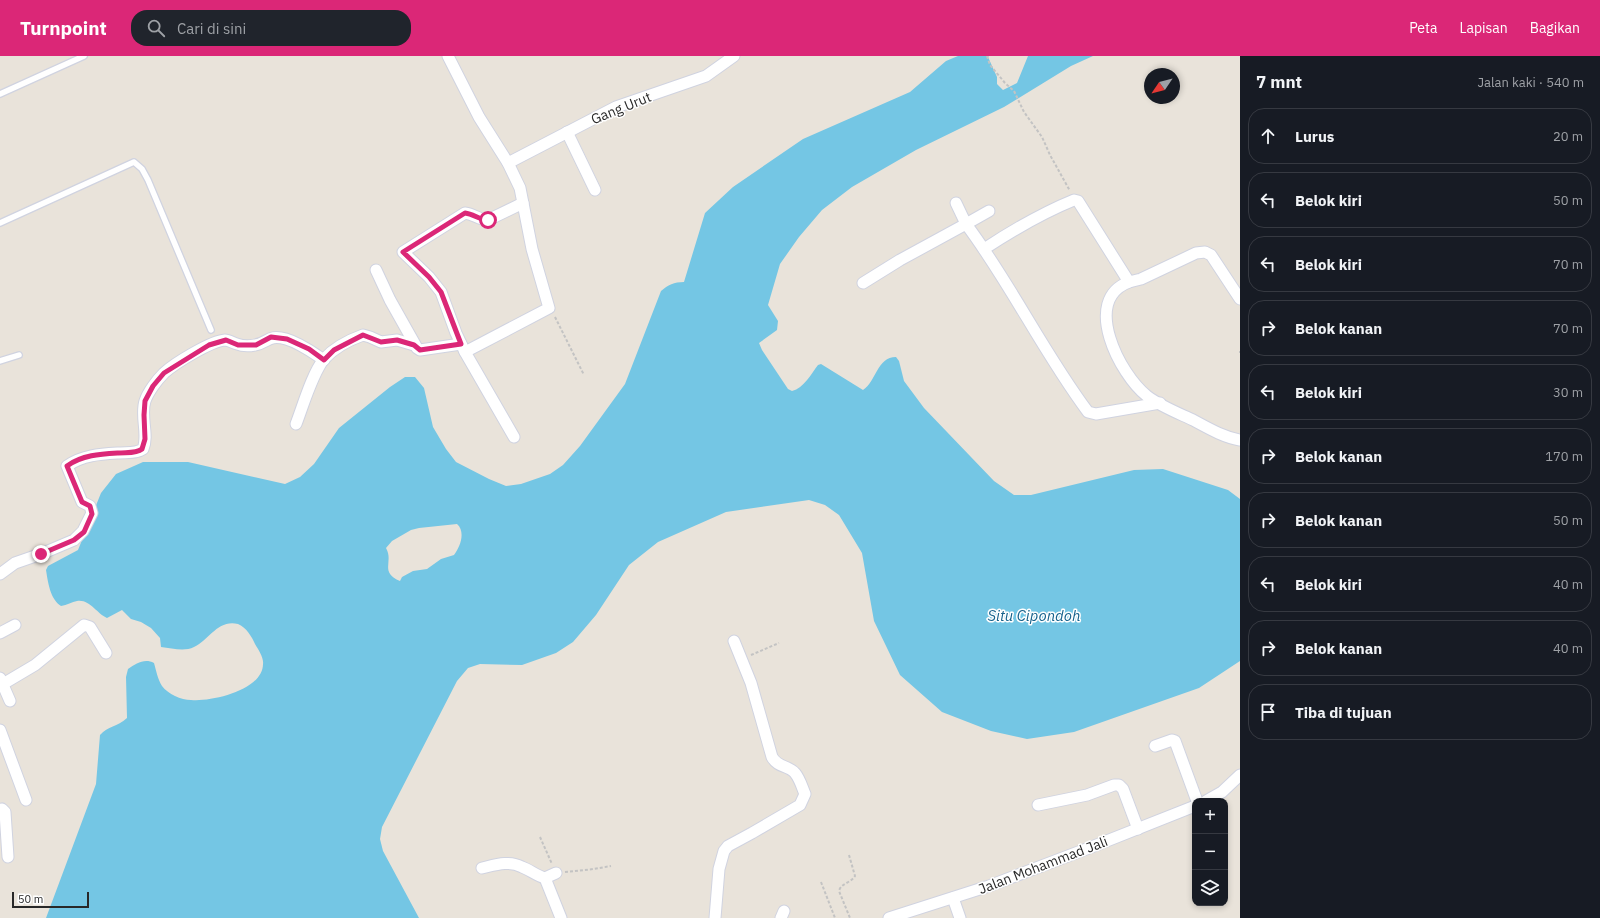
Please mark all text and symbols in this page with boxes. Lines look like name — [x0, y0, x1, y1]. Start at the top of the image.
search box — [131, 10, 411, 46]
text: Turnpoint — [20, 16, 107, 40]
icon: search — [145, 17, 167, 39]
text: Cari di sini — [177, 19, 246, 38]
text: Peta — [1409, 19, 1437, 37]
text: Lapisan — [1459, 19, 1508, 37]
text: Bagikan — [1530, 19, 1580, 37]
north arrow — [1144, 68, 1180, 104]
text: 7 mnt — [1256, 71, 1302, 93]
text: Jalan kaki · 540 m — [1477, 74, 1584, 91]
street label: Gang Urut — [588, 88, 654, 128]
icon: ahead — [1257, 125, 1279, 147]
text: Lurus — [1295, 127, 1334, 146]
text: 20 m — [1553, 128, 1583, 145]
icon: left — [1257, 189, 1279, 211]
text: Belok kiri — [1295, 191, 1362, 210]
text: 50 m — [1553, 192, 1583, 209]
route start — [479, 211, 497, 229]
icon: left — [1257, 253, 1279, 275]
text: Belok kiri — [1295, 255, 1362, 274]
text: 70 m — [1553, 256, 1583, 273]
icon: right — [1257, 317, 1279, 339]
text: Belok kanan — [1295, 319, 1382, 338]
text: 70 m — [1553, 320, 1583, 337]
icon: left — [1257, 381, 1279, 403]
text: Belok kiri — [1295, 383, 1362, 402]
text: 30 m — [1553, 384, 1583, 401]
icon: right — [1257, 445, 1279, 467]
text: Belok kanan — [1295, 447, 1382, 466]
text: 170 m — [1545, 448, 1583, 465]
icon: right — [1257, 509, 1279, 531]
text: Belok kanan — [1295, 511, 1382, 530]
text: 50 m — [1553, 512, 1583, 529]
route end — [32, 545, 50, 563]
icon: left — [1257, 573, 1279, 595]
text: Belok kiri — [1295, 575, 1362, 594]
text: 40 m — [1553, 576, 1583, 593]
water label: Situ Cipondoh — [987, 606, 1081, 625]
icon: right — [1257, 637, 1279, 659]
text: Belok kanan — [1295, 639, 1382, 658]
text: 40 m — [1553, 640, 1583, 657]
icon: arrive — [1257, 701, 1279, 723]
text: Tiba di tujuan — [1295, 703, 1392, 722]
map controls — [1192, 798, 1228, 906]
button: + — [1192, 798, 1228, 834]
street label: Jalan Mohammad Jali — [976, 832, 1110, 898]
button: − — [1192, 834, 1228, 870]
button: layers — [1192, 870, 1228, 906]
scale bar — [12, 890, 89, 909]
text: 50 m — [18, 892, 43, 906]

